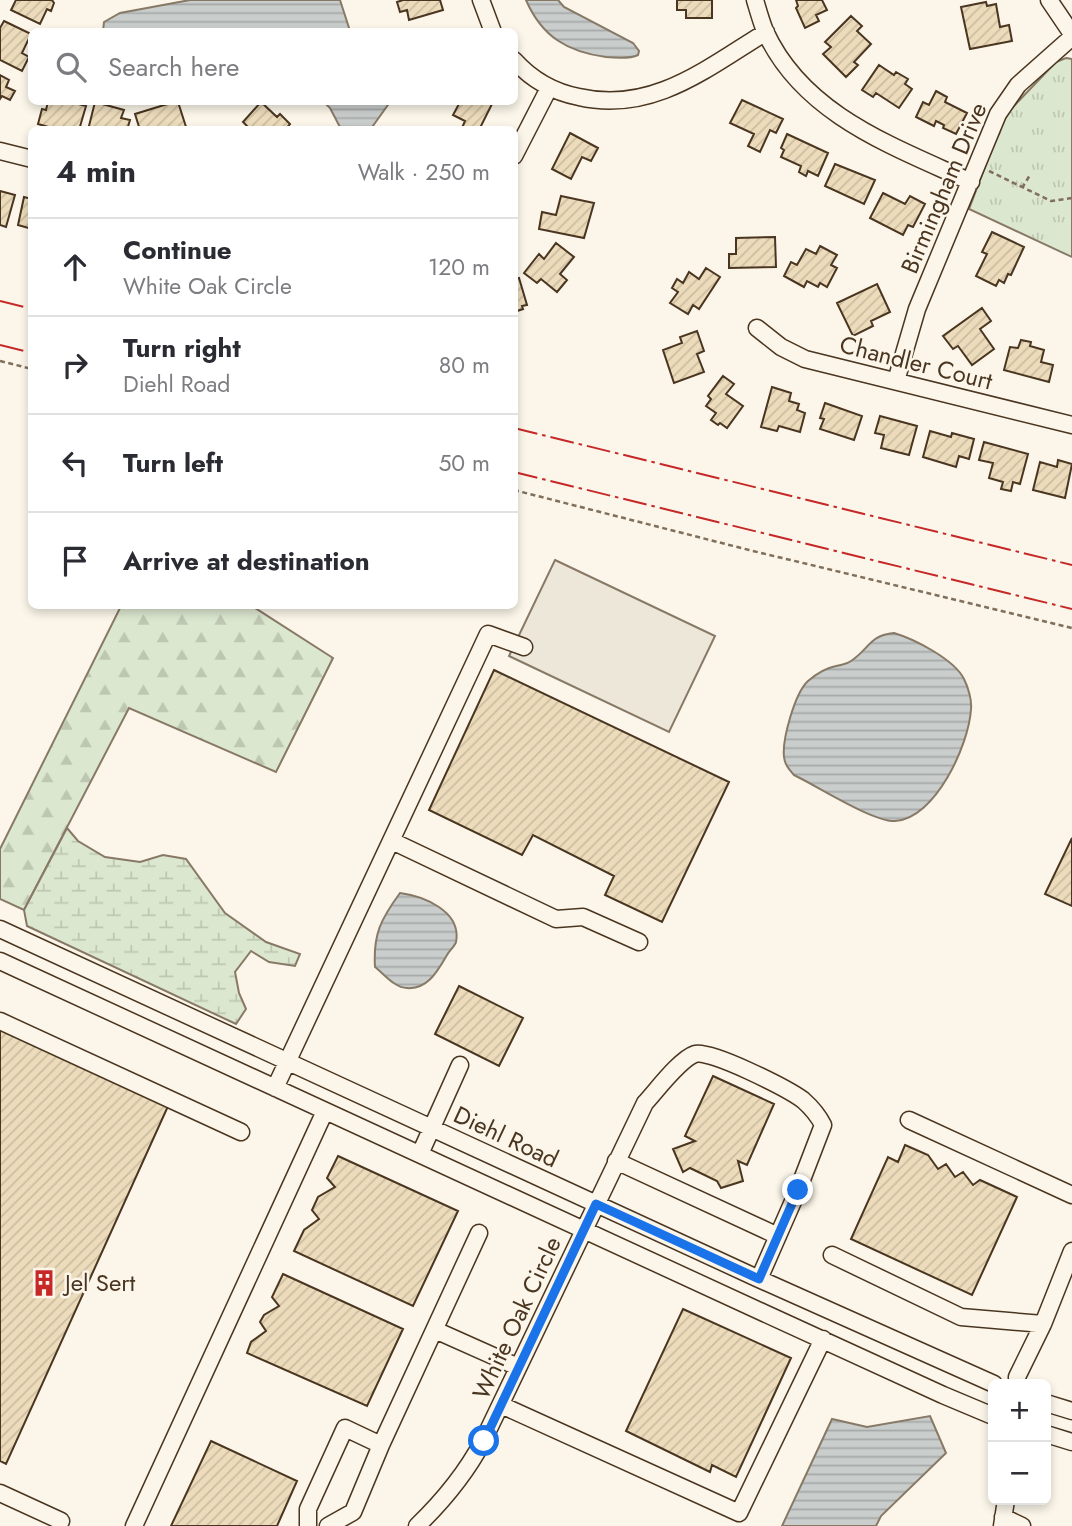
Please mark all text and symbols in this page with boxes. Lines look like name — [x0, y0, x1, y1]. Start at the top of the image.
search box — [28, 28, 518, 105]
icon: search — [52, 48, 90, 86]
text: Search here — [108, 48, 240, 86]
street label: Birmingham Drive — [892, 97, 995, 279]
text: 4 min — [56, 150, 136, 193]
text: Walk · 250 m — [358, 155, 490, 189]
text: Continue — [123, 231, 232, 269]
icon: ahead — [56, 248, 94, 286]
text: 120 m — [428, 250, 490, 284]
text: White Oak Circle — [123, 269, 292, 303]
street label: Chandler Court — [836, 327, 996, 398]
text: Turn right — [123, 329, 241, 367]
icon: right — [56, 346, 94, 384]
text: 80 m — [439, 348, 490, 382]
text: Diehl Road — [123, 367, 230, 401]
icon: left — [56, 444, 94, 482]
text: Turn left — [123, 444, 223, 482]
text: 50 m — [438, 446, 490, 480]
icon: arrive — [56, 542, 94, 580]
text: Arrive at destination — [123, 542, 370, 580]
street label: Diehl Road — [448, 1097, 564, 1176]
route end — [782, 1174, 813, 1205]
street label: White Oak Circle — [463, 1231, 570, 1405]
place label: Jel Sert — [62, 1265, 136, 1300]
building icon: Jel Sert — [29, 1268, 59, 1298]
map controls — [988, 1379, 1051, 1505]
button: + — [988, 1379, 1051, 1442]
route start — [468, 1425, 499, 1456]
button: − — [988, 1442, 1051, 1505]

